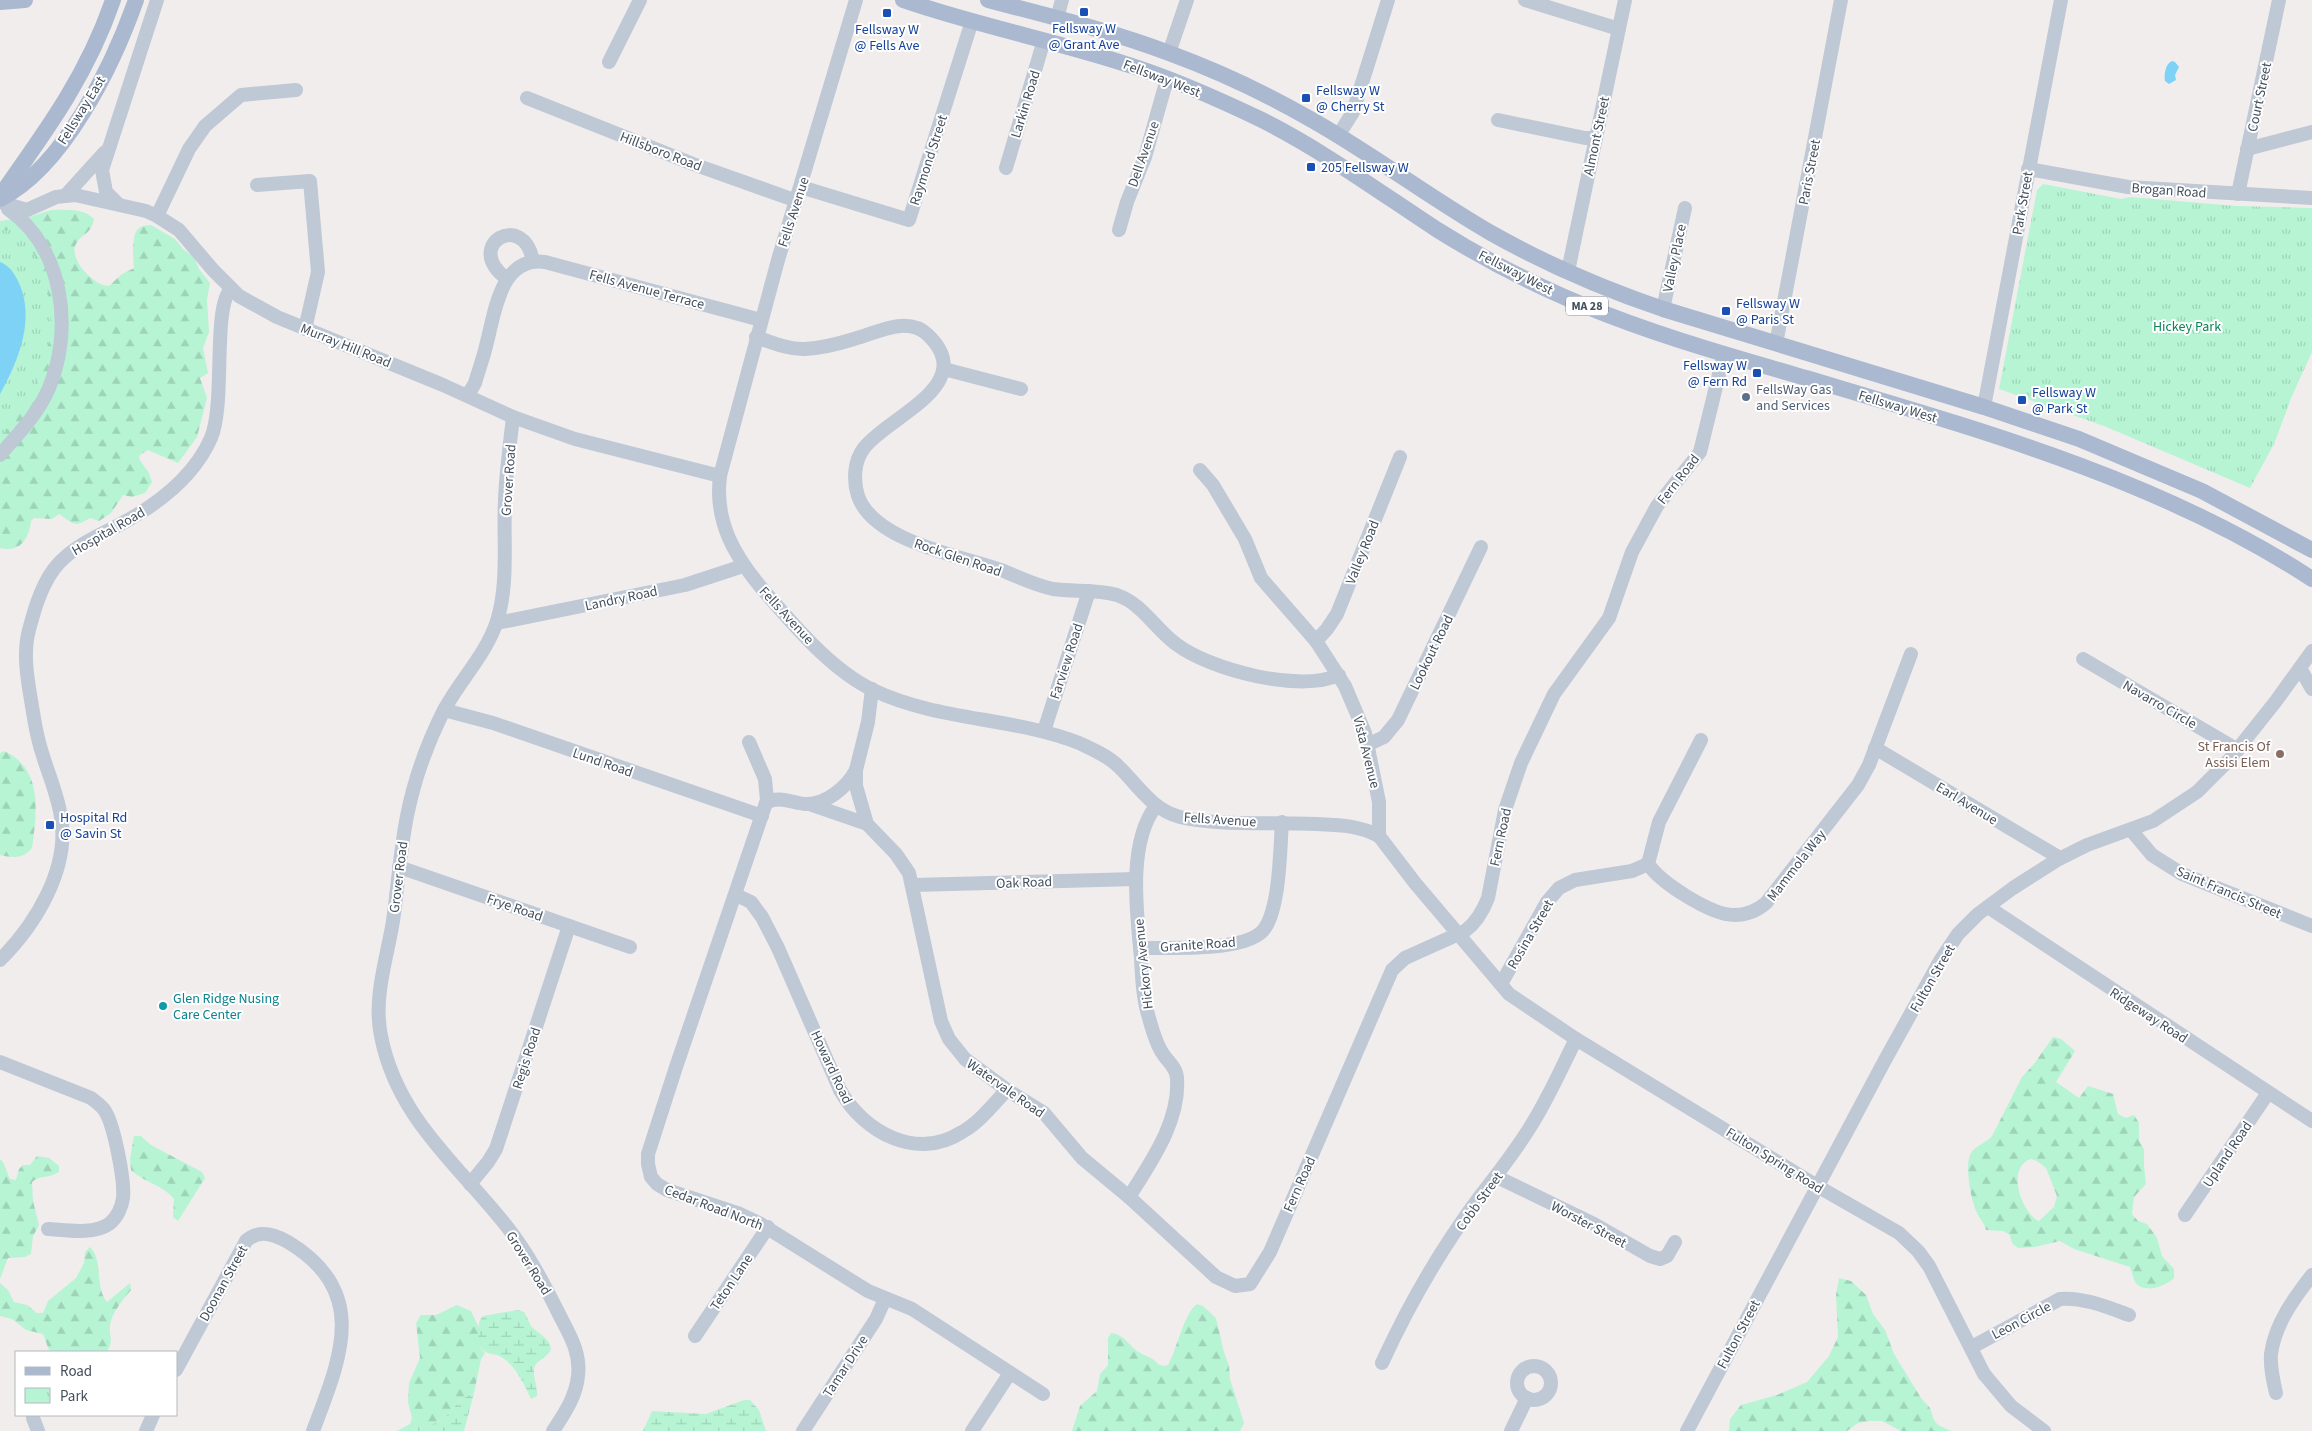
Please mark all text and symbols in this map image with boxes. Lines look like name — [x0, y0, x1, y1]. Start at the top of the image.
marker: Fellsway W @ Grant Ave — [1078, 6, 1090, 18]
marker: Fellsway W @ Fells Ave — [881, 7, 893, 19]
place label: Fellsway W @ Grant Ave — [1049, 19, 1120, 55]
place label: Fellsway W @ Fells Ave — [854, 20, 920, 56]
street label: Fellsway West — [1120, 55, 1203, 103]
street label: Court Street — [2243, 60, 2277, 134]
street label: Larkin Road — [1006, 68, 1046, 140]
street label: Fellsway East — [53, 72, 111, 149]
place label: Fellsway W @ Cherry St — [1316, 81, 1385, 117]
marker: Fellsway W @ Cherry St — [1300, 92, 1312, 104]
street label: Almont Street — [1579, 94, 1615, 178]
street label: Raymond Street — [905, 112, 953, 208]
street label: Dell Avenue — [1123, 119, 1165, 190]
street label: Hillsboro Road — [617, 127, 704, 177]
street label: Paris Street — [1794, 137, 1826, 207]
place label: 205 Fellsway W — [1321, 158, 1409, 178]
marker: 205 Fellsway W — [1305, 161, 1317, 173]
street label: Park Street — [2008, 170, 2038, 236]
street label: Fells Avenue — [773, 175, 815, 250]
street label: Brogan Road — [2131, 178, 2207, 204]
street label: Valley Place — [1658, 222, 1692, 294]
street label: Fellsway West — [1475, 246, 1557, 300]
street label: Fells Avenue Terrace — [587, 265, 707, 315]
place label: Fellsway W @ Paris St — [1736, 294, 1800, 330]
road number: MA 28 — [1566, 296, 1608, 316]
marker: Fellsway W @ Paris St — [1720, 305, 1732, 317]
park label: Hickey Park — [2153, 317, 2221, 337]
street label: Murray Hill Road — [297, 319, 394, 373]
place label: Fellsway W @ Fern Rd — [1683, 356, 1747, 392]
marker: Fellsway W @ Fern Rd — [1751, 367, 1763, 379]
place label: FellsWay Gas and Services — [1756, 380, 1832, 416]
place label: Fellsway W @ Park St — [2032, 383, 2096, 419]
street label: Fellsway West — [1856, 386, 1940, 428]
marker: FellsWay Gas and Services — [1740, 391, 1752, 403]
marker: Fellsway W @ Park St — [2016, 394, 2028, 406]
street label: Grover Road — [497, 443, 521, 517]
street label: Fern Road — [1653, 450, 1705, 509]
street label: Hospital Road — [68, 503, 149, 561]
street label: Valley Road — [1341, 517, 1385, 587]
street label: Rock Glen Road — [911, 534, 1004, 582]
street label: Landry Road — [583, 582, 659, 616]
street label: Fells Avenue — [754, 582, 818, 649]
street label: Lookout Road — [1405, 612, 1459, 693]
street label: Farview Road — [1045, 621, 1089, 702]
street label: Navarro Circle — [2119, 676, 2200, 734]
street label: Vista Avenue — [1347, 714, 1385, 790]
place label: St Francis Of Assisi Elem — [2198, 737, 2271, 773]
street label: Lund Road — [570, 743, 636, 783]
marker: St Francis Of Assisi Elem — [2274, 748, 2286, 760]
street label: Earl Avenue — [1932, 778, 2001, 830]
street label: Fern Road — [1485, 806, 1517, 868]
street label: Fells Avenue — [1183, 807, 1257, 833]
place label: Hospital Rd @ Savin St — [60, 808, 127, 844]
marker: Hospital Rd @ Savin St — [44, 819, 56, 831]
street label: Mammola Way — [1762, 825, 1831, 906]
street label: Grover Road — [385, 840, 413, 914]
street label: Saint Francis Street — [2173, 862, 2285, 924]
street label: Oak Road — [996, 872, 1052, 894]
street label: Frye Road — [484, 889, 545, 927]
street label: Rosina Street — [1503, 896, 1559, 973]
street label: Hickory Avenue — [1129, 918, 1159, 1010]
street label: Granite Road — [1160, 932, 1237, 958]
street label: Fulton Street — [1905, 941, 1961, 1016]
street label: Ridgeway Road — [2106, 983, 2191, 1049]
place label: Glen Ridge Nusing Care Center — [173, 989, 279, 1025]
marker: Glen Ridge Nusing Care Center — [157, 1000, 169, 1012]
street label: Regis Road — [508, 1025, 546, 1092]
street label: Howard Road — [805, 1027, 857, 1107]
street label: Watervale Road — [962, 1055, 1048, 1123]
street label: Upland Road — [2198, 1118, 2257, 1192]
street label: Fulton Spring Road — [1722, 1123, 1827, 1199]
street label: Fern Road — [1279, 1153, 1321, 1215]
street label: Cobb Street — [1451, 1168, 1508, 1235]
street label: Cedar Road North — [661, 1180, 766, 1236]
street label: Worster Street — [1547, 1197, 1630, 1253]
street label: Grover Road — [501, 1228, 556, 1299]
street label: Doonan Street — [195, 1242, 253, 1325]
street label: Teton Lane — [706, 1250, 758, 1315]
street label: Fulton Street — [1712, 1296, 1766, 1373]
street label: Leon Circle — [1988, 1297, 2055, 1345]
street label: Tamar Drive — [818, 1332, 873, 1401]
legend — [15, 1351, 178, 1416]
text: Road — [60, 1361, 92, 1382]
text: Park — [60, 1386, 89, 1407]

